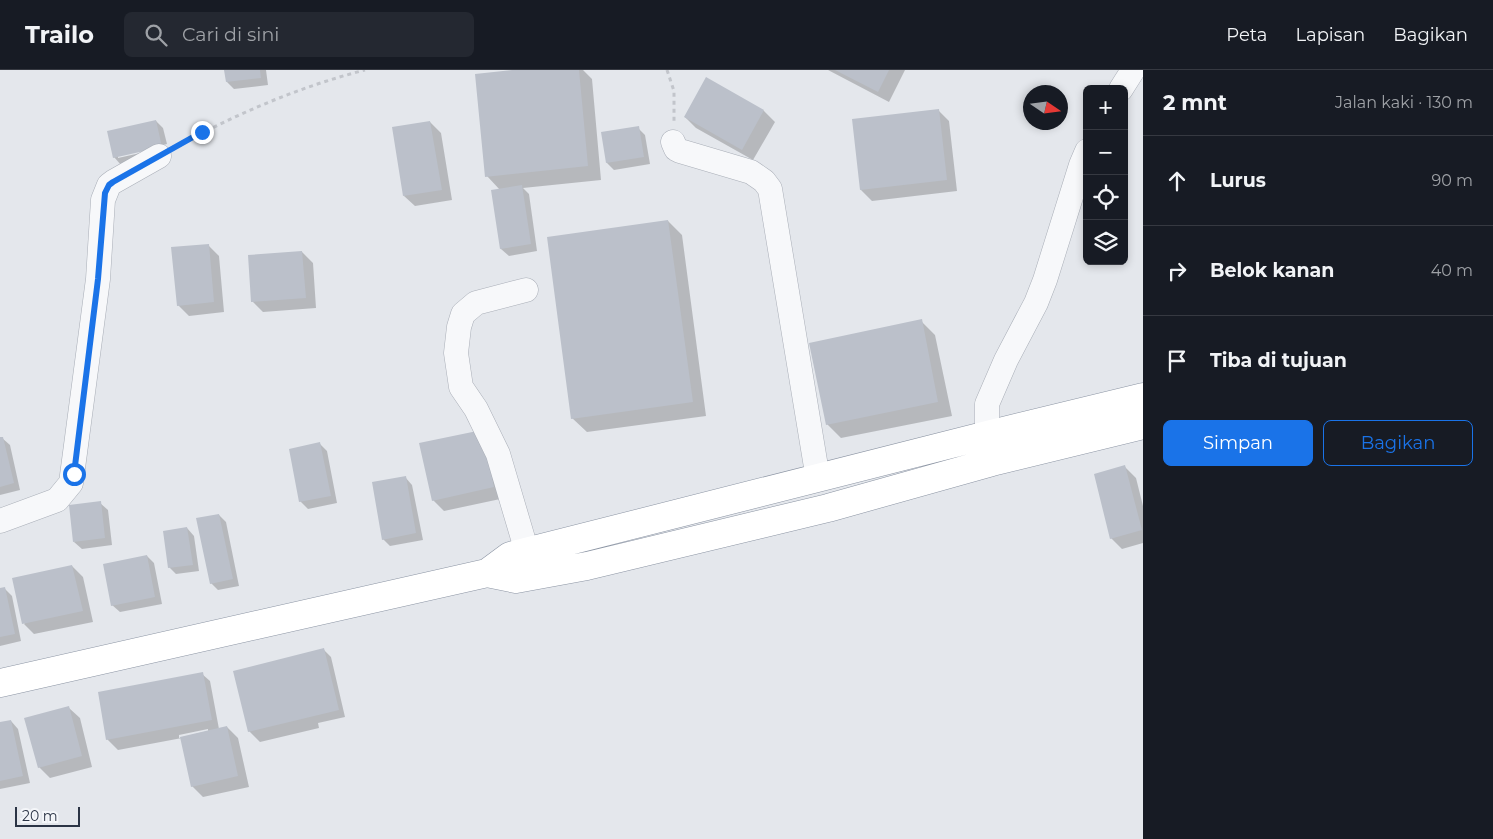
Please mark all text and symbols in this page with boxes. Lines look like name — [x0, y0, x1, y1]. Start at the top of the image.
search box — [124, 12, 474, 57]
text: Trailo — [25, 20, 94, 49]
icon: search — [142, 21, 170, 49]
text: Cari di sini — [182, 23, 279, 46]
text: Peta — [1226, 24, 1267, 46]
text: Lapisan — [1295, 24, 1365, 46]
text: Bagikan — [1393, 24, 1468, 46]
north arrow — [1023, 85, 1068, 130]
map controls — [1083, 85, 1128, 265]
button: + — [1083, 85, 1128, 130]
text: 2 mnt — [1163, 90, 1227, 115]
text: Jalan kaki · 130 m — [1335, 93, 1473, 112]
route end — [191, 121, 214, 144]
button: − — [1083, 130, 1128, 175]
icon: ahead — [1163, 167, 1191, 195]
text: Lurus — [1210, 169, 1266, 192]
text: 90 m — [1431, 171, 1473, 190]
button: locate — [1083, 175, 1128, 220]
button: layers — [1083, 220, 1128, 265]
icon: right — [1163, 257, 1191, 285]
text: Belok kanan — [1210, 259, 1334, 282]
text: 40 m — [1431, 261, 1473, 280]
icon: arrive — [1163, 347, 1191, 375]
text: Tiba di tujuan — [1210, 349, 1347, 372]
button: Simpan — [1163, 420, 1313, 466]
button: Bagikan — [1323, 420, 1473, 466]
route start — [63, 463, 86, 486]
scale bar — [15, 804, 80, 827]
text: 20 m — [22, 807, 58, 825]

